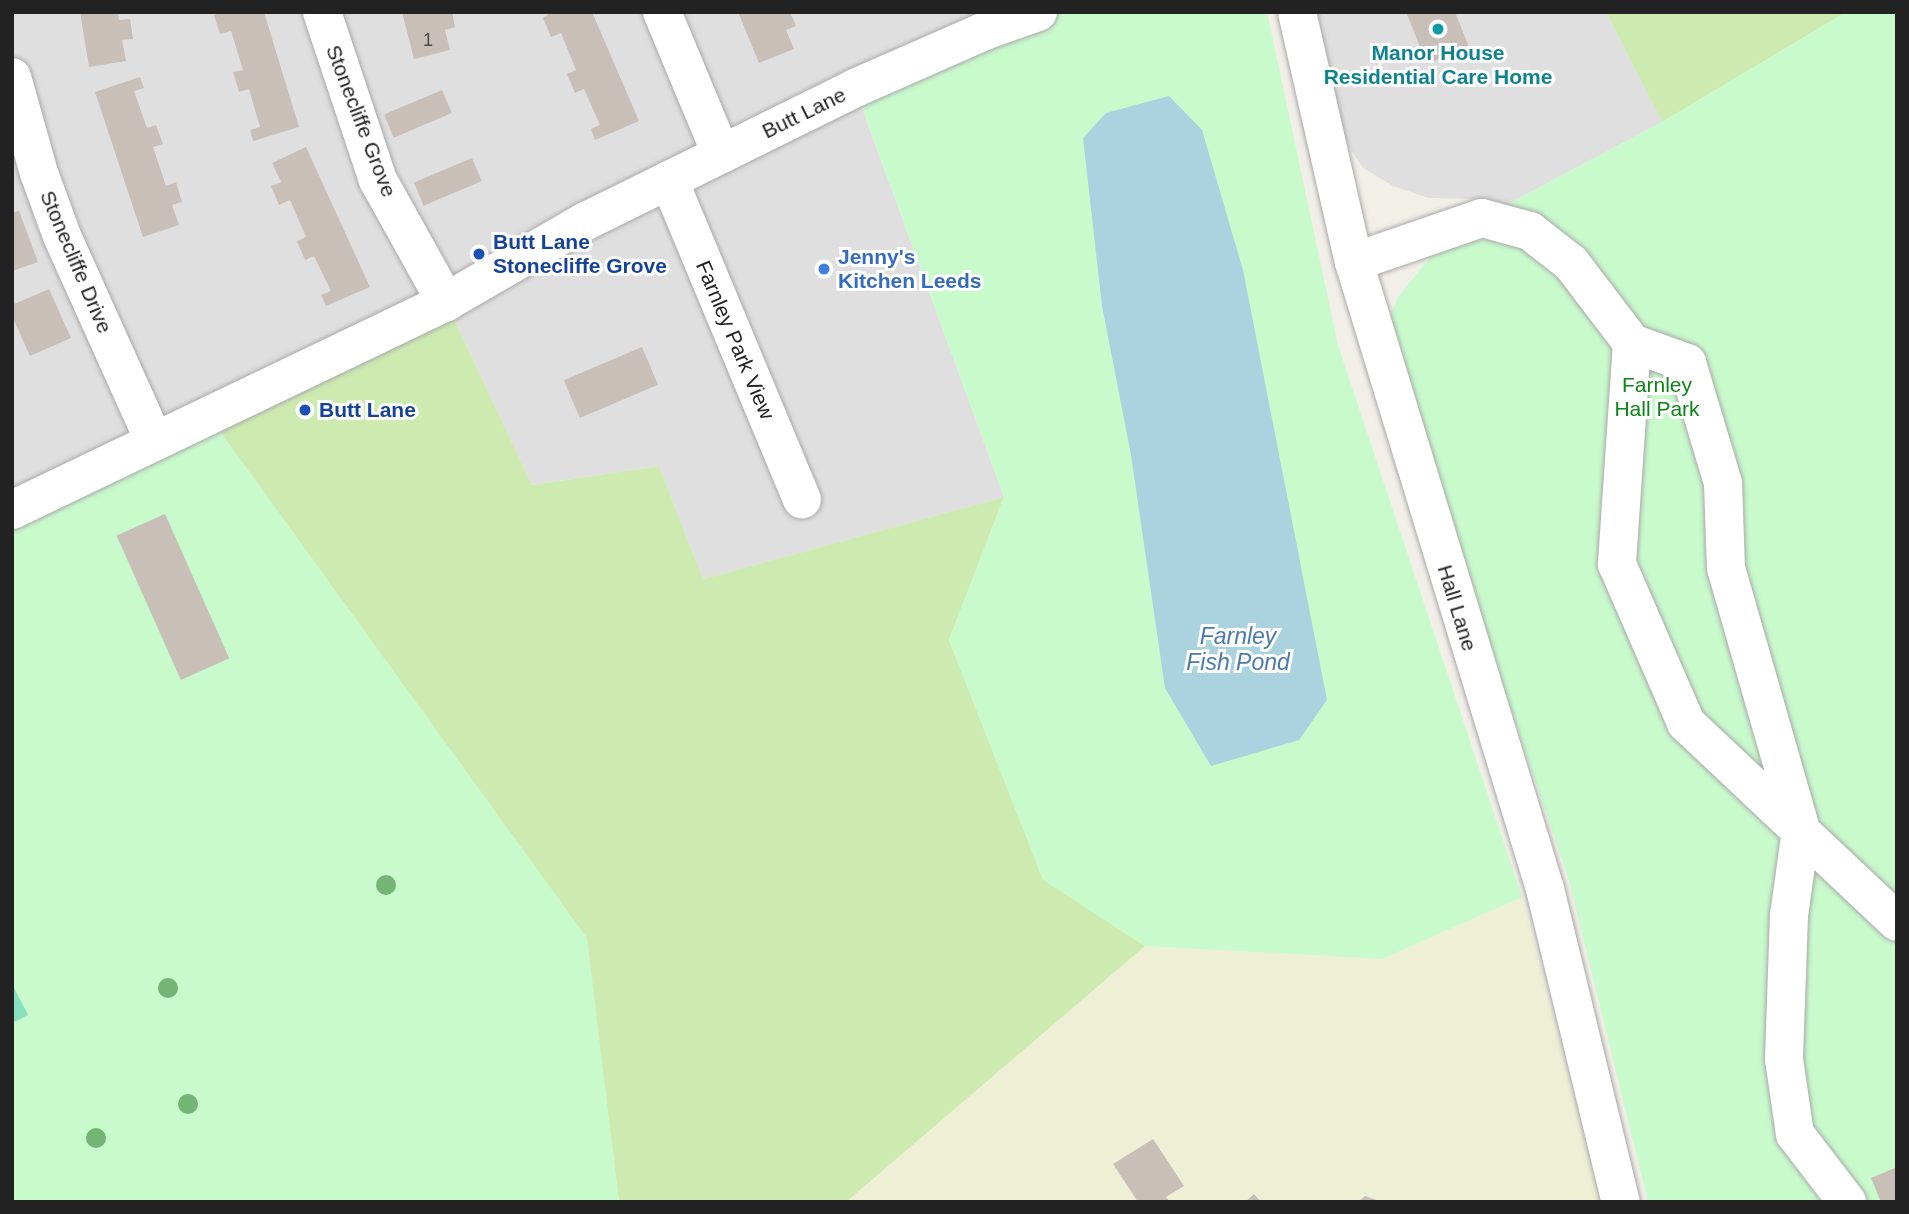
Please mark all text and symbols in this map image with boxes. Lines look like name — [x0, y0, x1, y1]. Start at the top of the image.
marker: Manor House Residential Care Home — [1430, 21, 1446, 37]
house number: 1 — [423, 29, 433, 51]
place label: Manor House Residential Care Home — [1324, 40, 1552, 90]
street label: Stonecliffe Grove — [320, 41, 402, 201]
street label: Butt Lane — [758, 82, 850, 144]
street label: Stonecliffe Drive — [35, 187, 117, 337]
place label: Butt Lane Stonecliffe Grove — [493, 229, 667, 279]
place label: Jenny's Kitchen Leeds — [838, 244, 982, 294]
marker: Butt Lane Stonecliffe Grove — [471, 246, 487, 262]
street label: Farnley Park View — [690, 257, 780, 423]
marker: Jenny's Kitchen Leeds — [816, 261, 832, 277]
park label: Farnley Hall Park — [1614, 372, 1700, 422]
place label: Butt Lane — [319, 397, 416, 423]
marker: Butt Lane — [297, 402, 313, 418]
street label: Hall Lane — [1432, 562, 1482, 654]
water label: Farnley Fish Pond — [1186, 622, 1290, 676]

